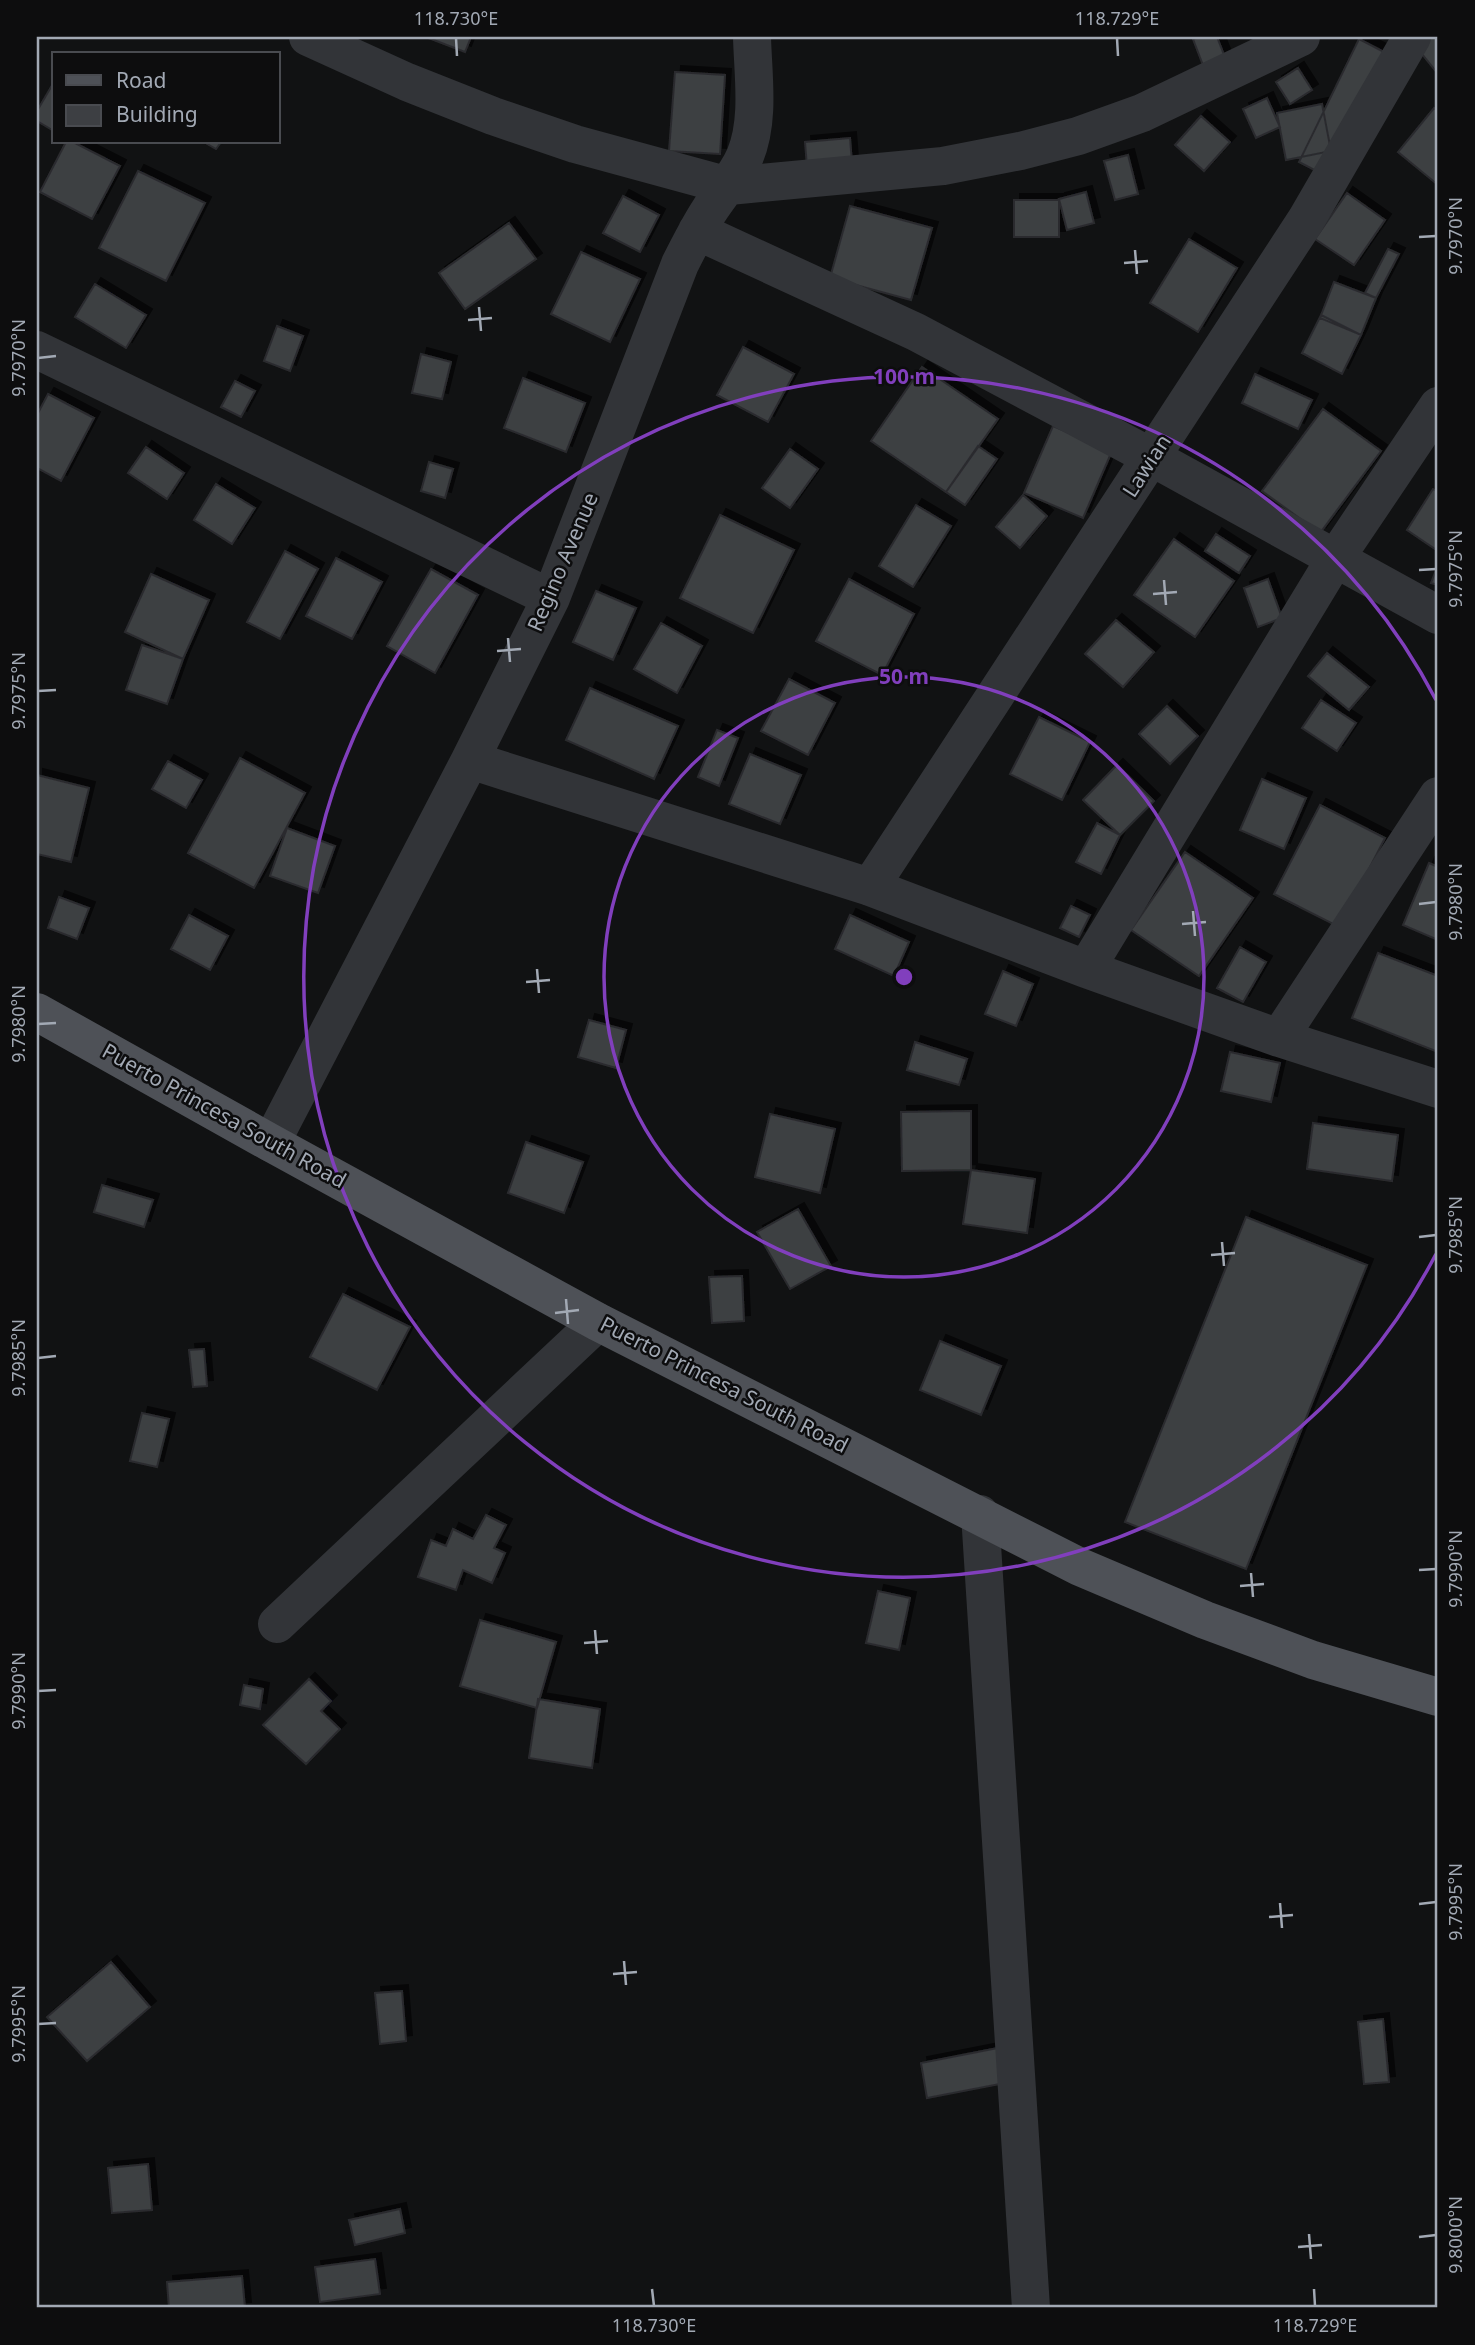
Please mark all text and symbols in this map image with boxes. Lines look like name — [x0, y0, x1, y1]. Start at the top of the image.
text: 118.730°E — [414, 6, 498, 30]
text: 118.729°E — [1075, 6, 1159, 30]
legend — [52, 52, 280, 144]
text: Road — [116, 66, 166, 94]
text: Building — [116, 100, 198, 128]
text: 9.7970°N — [1443, 197, 1467, 275]
text: 9.7970°N — [6, 319, 30, 397]
text: 100 m — [873, 362, 935, 390]
street label: Lawian — [1116, 429, 1177, 502]
street label: Regino Avenue — [520, 488, 604, 635]
text: 9.7975°N — [1443, 530, 1467, 608]
text: 9.7975°N — [6, 652, 30, 730]
text: 50 m — [879, 662, 929, 690]
text: 9.7980°N — [1443, 863, 1467, 941]
centre of rings — [892, 965, 916, 989]
text: 9.7980°N — [6, 985, 30, 1063]
street label: Puerto Princesa South Road — [98, 1036, 351, 1194]
text: 9.7985°N — [1443, 1196, 1467, 1274]
street label: Puerto Princesa South Road — [596, 1309, 853, 1459]
text: 9.7985°N — [6, 1319, 30, 1397]
text: 9.7990°N — [1443, 1530, 1467, 1608]
text: 9.7990°N — [6, 1652, 30, 1730]
text: 9.7995°N — [1443, 1863, 1467, 1941]
text: 9.7995°N — [6, 1985, 30, 2063]
text: 9.8000°N — [1443, 2196, 1467, 2274]
text: 118.730°E — [612, 2313, 696, 2337]
text: 118.729°E — [1273, 2313, 1357, 2337]

